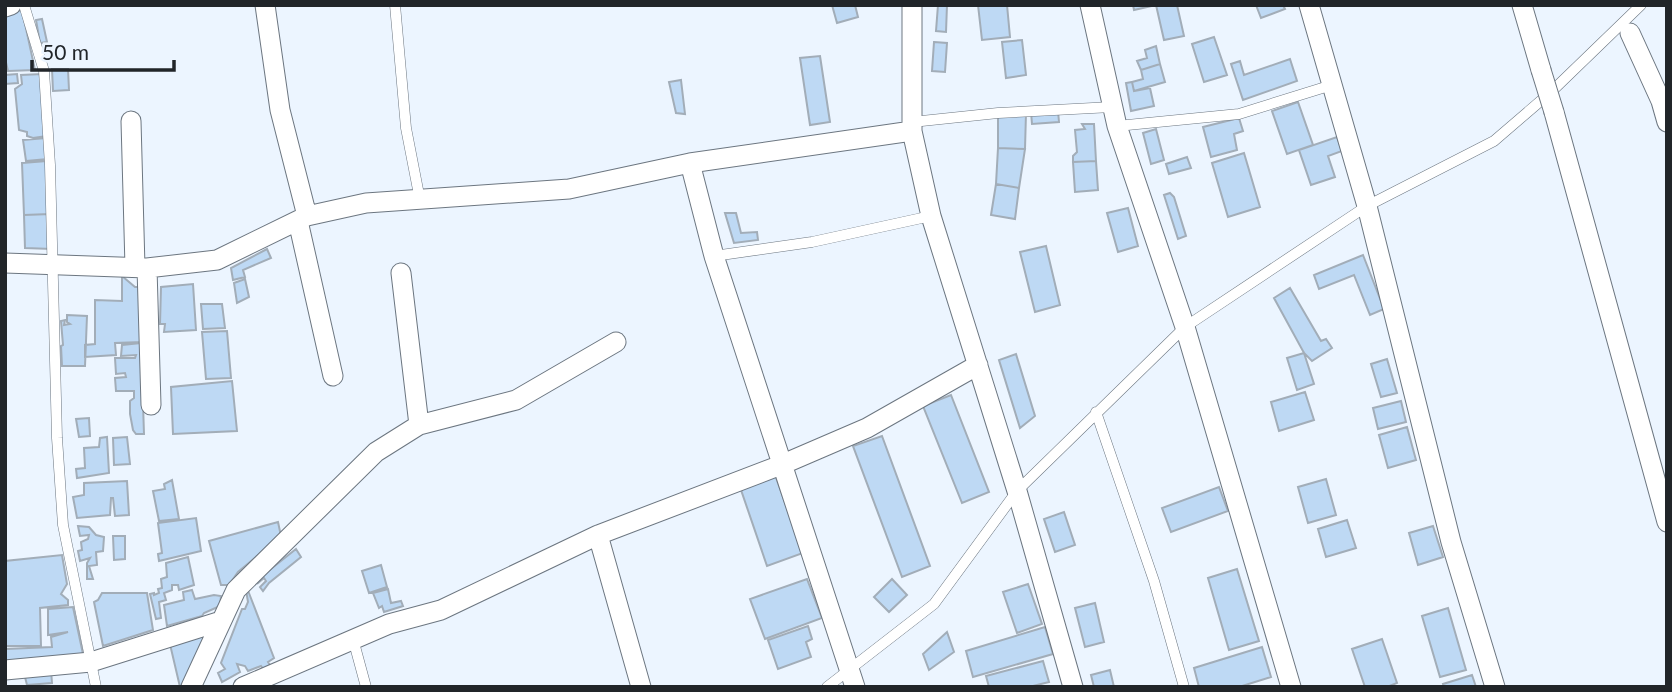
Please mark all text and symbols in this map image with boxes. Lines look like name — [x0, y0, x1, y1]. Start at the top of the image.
scale bar — [32, 28, 173, 72]
text: 50 m — [42, 39, 89, 64]

